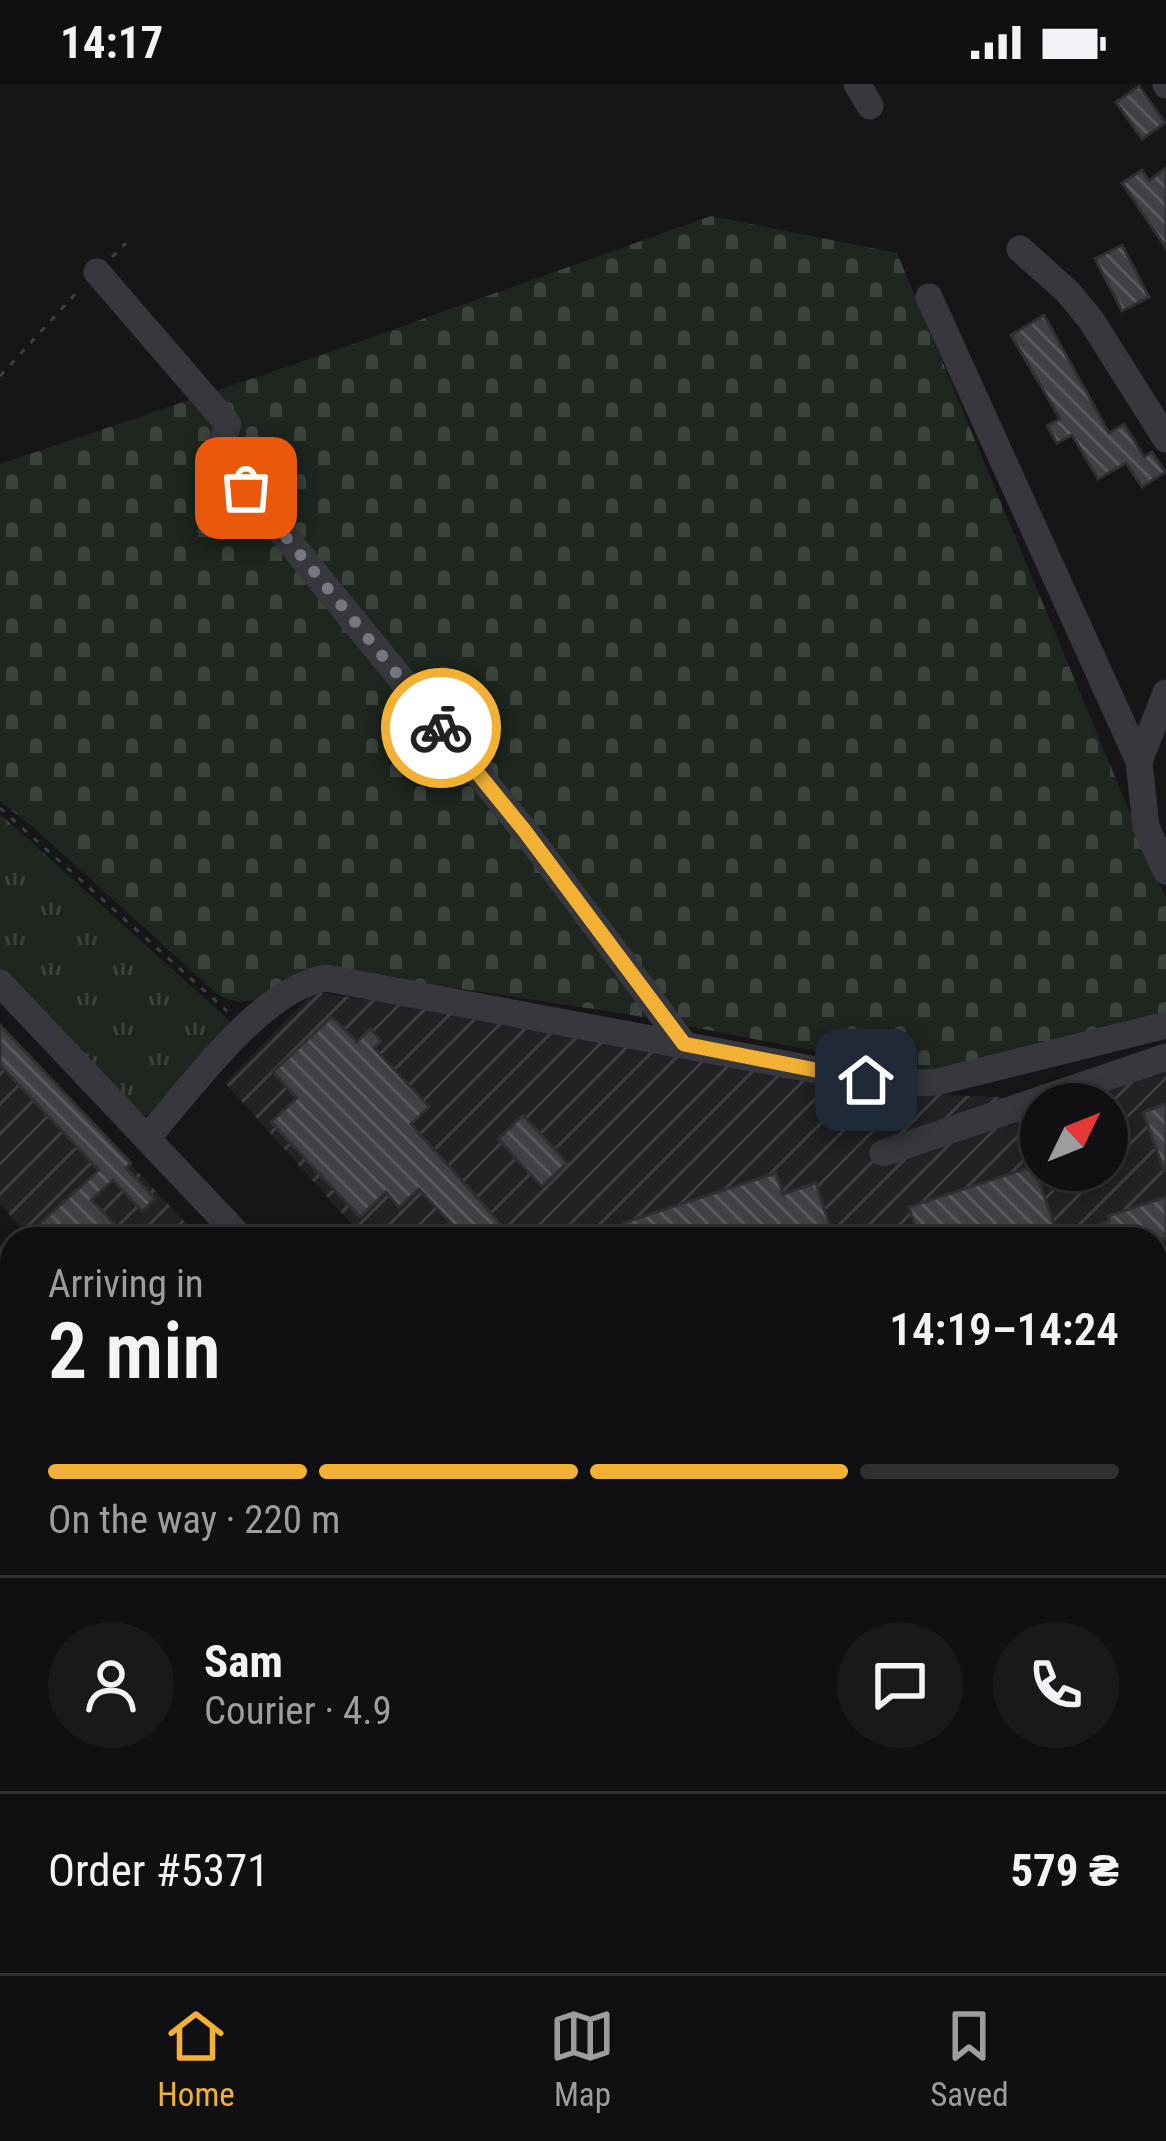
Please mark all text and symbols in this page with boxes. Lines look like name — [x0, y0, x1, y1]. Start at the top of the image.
text: 14:17 — [60, 16, 163, 69]
pin — [195, 437, 297, 539]
icon: bag — [213, 455, 279, 521]
courier — [381, 668, 501, 788]
icon: bike — [408, 695, 474, 761]
pin — [815, 1029, 917, 1131]
icon: home — [833, 1047, 899, 1113]
north arrow — [1020, 1083, 1128, 1191]
map controls — [1020, 1083, 1128, 1191]
text: Arriving in — [48, 1261, 204, 1307]
text: 14:19–14:24 — [889, 1303, 1119, 1356]
text: 2 min — [48, 1306, 221, 1397]
text: On the way · 220 m — [48, 1497, 340, 1543]
button: person — [48, 1622, 174, 1748]
button: chat — [837, 1622, 963, 1748]
button: phone — [993, 1622, 1119, 1748]
text: Sam — [204, 1635, 283, 1688]
text: Courier · 4.9 — [204, 1688, 392, 1734]
text: Order #5371 — [48, 1844, 269, 1897]
text: 579 ₴ — [1010, 1844, 1119, 1897]
tab: Home — [157, 2003, 235, 2114]
tab: Map — [549, 2003, 615, 2114]
tab: Saved — [930, 2003, 1009, 2114]

